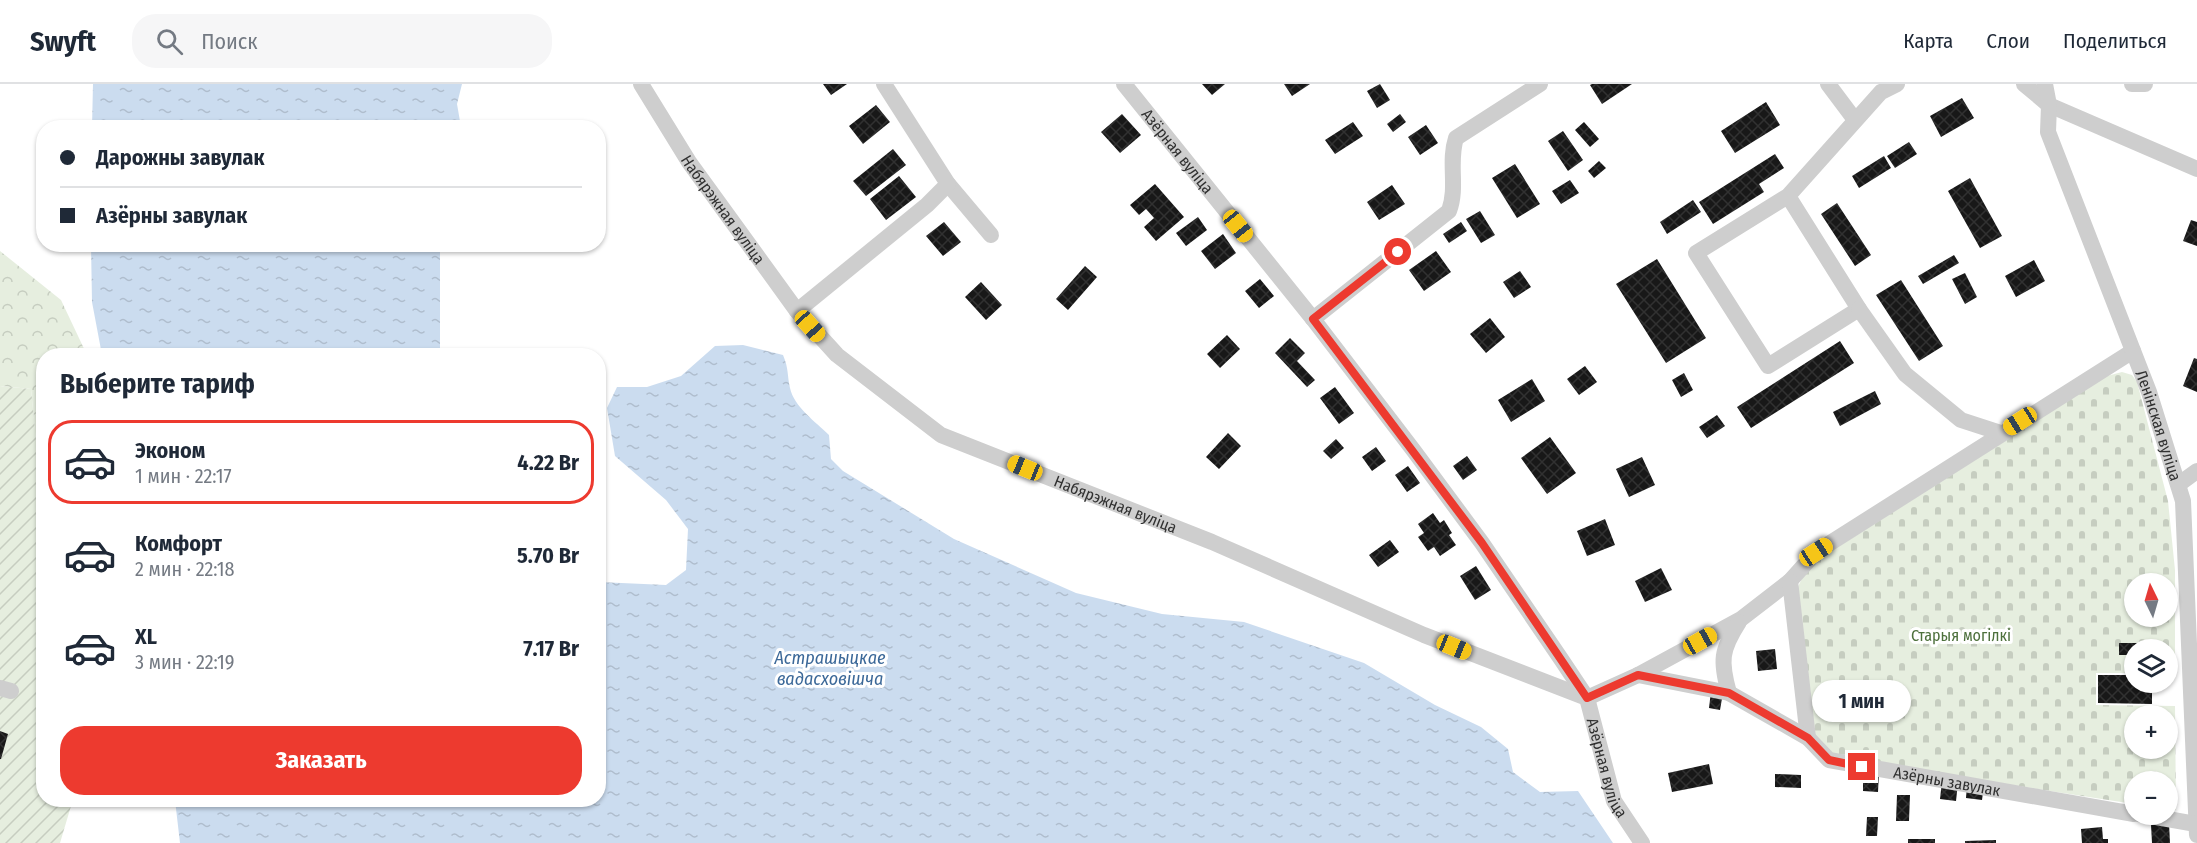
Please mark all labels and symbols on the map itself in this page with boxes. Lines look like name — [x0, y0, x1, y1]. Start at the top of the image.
street label: Азёрная вуліца — [1138, 105, 1218, 197]
street label: Набярэжная вуліца — [677, 151, 769, 268]
car — [1220, 206, 1256, 246]
route start — [1384, 238, 1411, 265]
car — [791, 307, 829, 345]
street label: Ленінская вуліца — [2132, 367, 2186, 483]
car — [2000, 404, 2040, 438]
car — [1005, 453, 1045, 483]
street label: Набярэжная вуліца — [1051, 471, 1180, 537]
car — [1796, 535, 1836, 569]
north arrow — [2124, 573, 2178, 627]
car — [1680, 624, 1720, 658]
park label: Старыя могілкі — [1911, 626, 2011, 645]
car — [1434, 632, 1474, 662]
water label: Астрашыцкае вадасховішча — [773, 647, 886, 690]
callout: 1 мин — [1812, 680, 1912, 722]
street label: Азёрная вуліца — [1583, 716, 1632, 821]
route end — [1848, 753, 1875, 780]
street label: Азёрны завулак — [1892, 762, 2002, 800]

